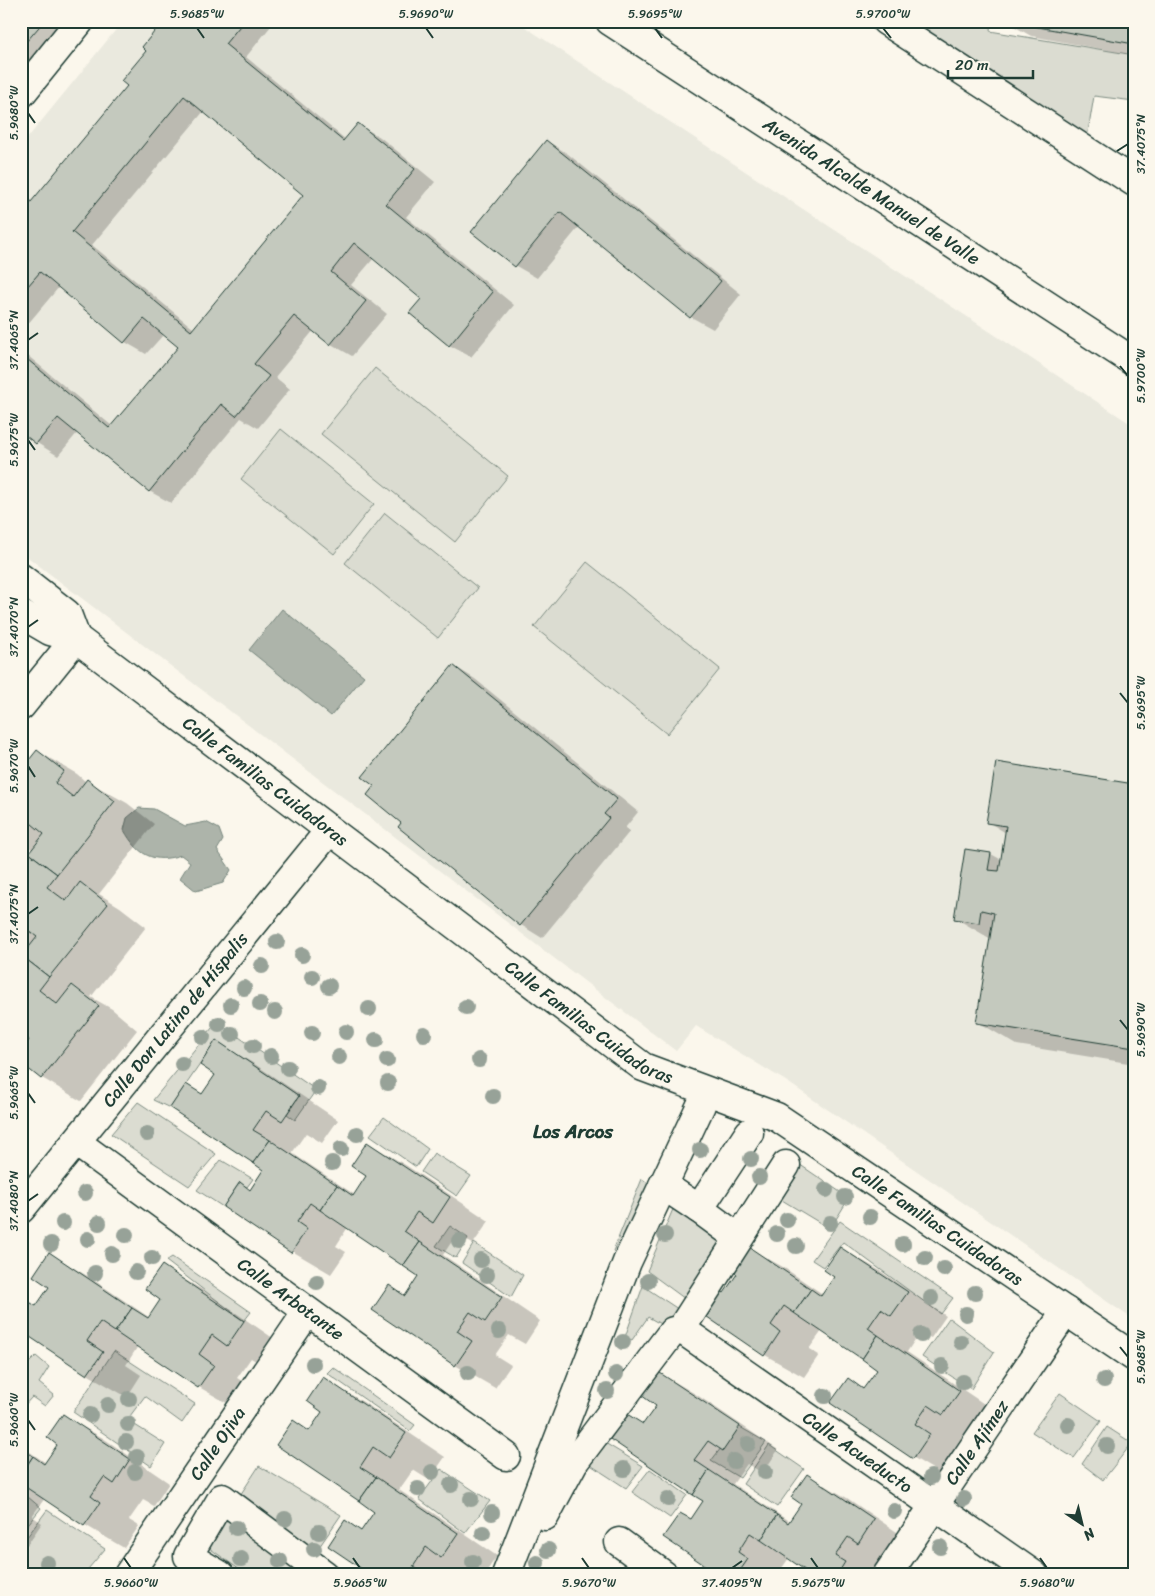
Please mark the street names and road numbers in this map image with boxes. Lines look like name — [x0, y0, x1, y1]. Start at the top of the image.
street label: Avenida Alcalde Manuel de Valle — [755, 108, 987, 274]
street label: Calle Familias Cuidadoras — [175, 708, 356, 855]
street label: Calle Don Latino de Híspalis — [94, 924, 257, 1115]
street label: Calle Familias Cuidadoras — [498, 952, 678, 1093]
street label: Calle Familias Cuidadoras — [845, 1156, 1030, 1295]
street label: Calle Arbotante — [230, 1249, 351, 1349]
street label: Calle Ajímez — [936, 1393, 1018, 1492]
street label: Calle Ojiva — [181, 1400, 254, 1487]
street label: Calle Acueducto — [796, 1402, 920, 1502]

